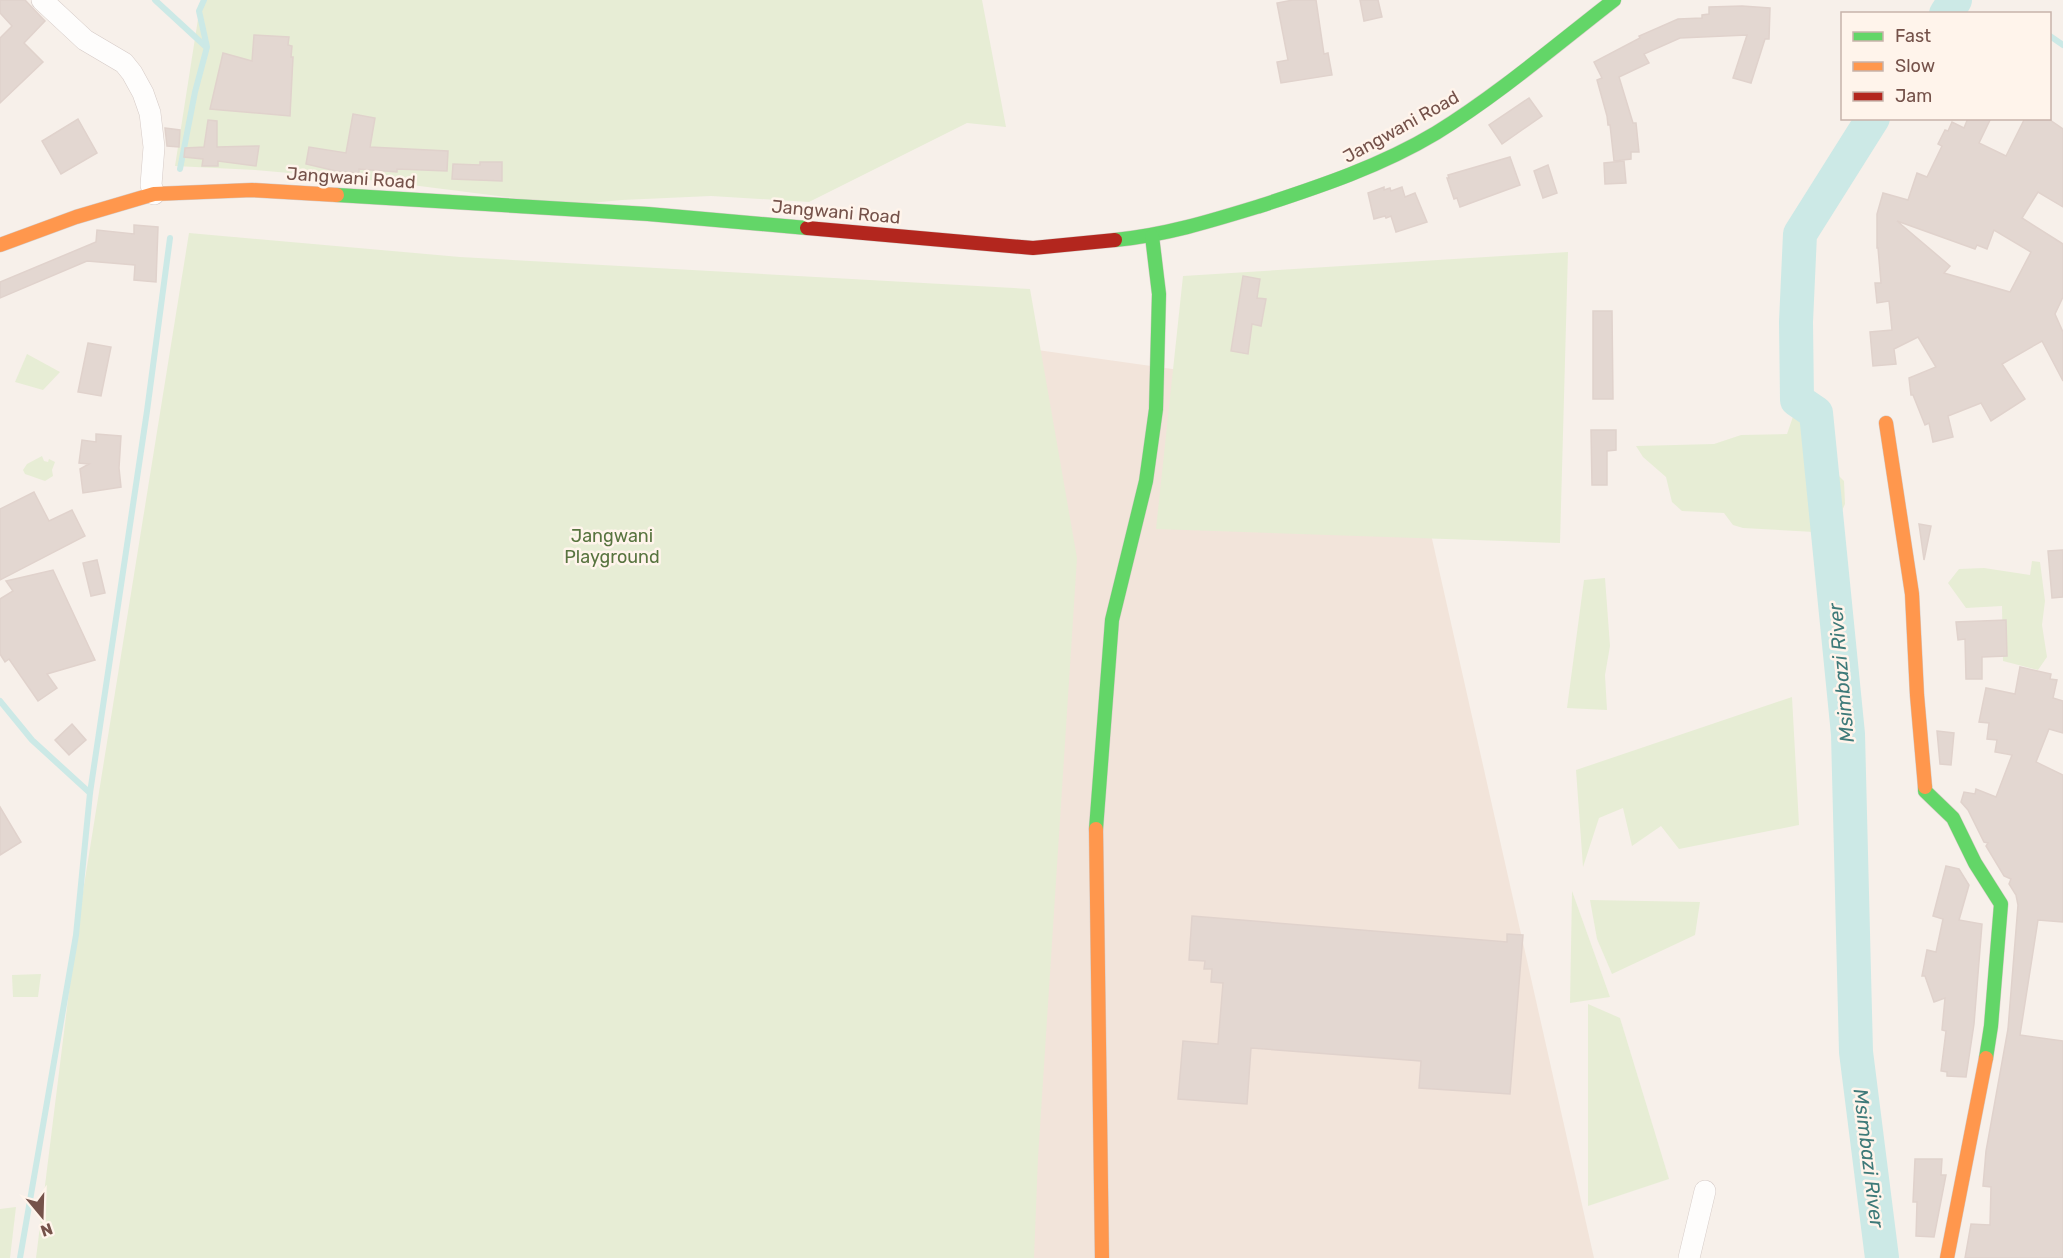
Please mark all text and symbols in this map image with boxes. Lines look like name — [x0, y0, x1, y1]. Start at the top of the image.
legend — [1841, 12, 2051, 120]
text: Fast — [1895, 25, 1931, 47]
text: Slow — [1895, 55, 1935, 77]
text: Jam — [1895, 85, 1932, 107]
street label: Jangwani Road — [1339, 86, 1463, 168]
street label: Jangwani Road — [286, 163, 416, 193]
street label: Jangwani Road — [771, 195, 901, 229]
park label: Jangwani Playground — [564, 525, 660, 568]
water label: Msimbazi River — [1823, 601, 1859, 744]
water label: Msimbazi River — [1849, 1087, 1890, 1230]
north arrow — [12, 1186, 72, 1246]
text: N — [38, 1219, 55, 1241]

